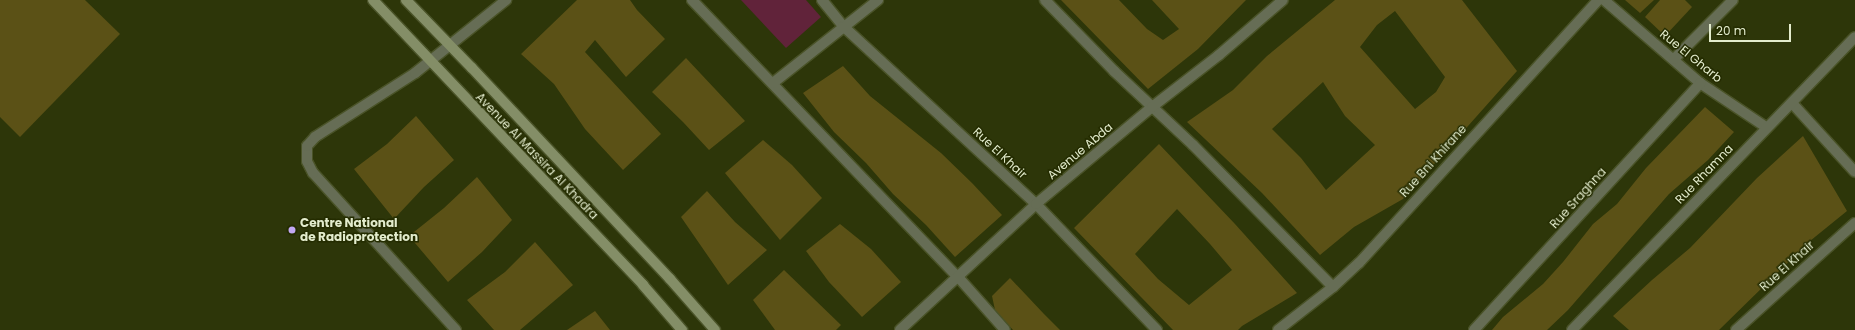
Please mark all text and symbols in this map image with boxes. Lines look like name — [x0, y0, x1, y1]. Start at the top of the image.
scale bar — [1711, 16, 1793, 42]
text: 20 m — [1716, 22, 1746, 39]
street label: Rue El Gharb — [1657, 27, 1725, 85]
street label: Avenue Al Massira Al Khadra — [473, 90, 601, 222]
street label: Avenue Abda — [1044, 120, 1116, 182]
street label: Rue Bni Khirane — [1397, 122, 1469, 200]
street label: Rue El Khair — [970, 124, 1030, 182]
street label: Rue Rhamna — [1672, 141, 1736, 207]
street label: Rue Sraghna — [1547, 165, 1609, 231]
place label: Centre National de Radioprotection — [300, 216, 418, 244]
marker: Centre National de Radioprotection — [287, 225, 297, 235]
street label: Rue El Khair — [1757, 238, 1817, 294]

